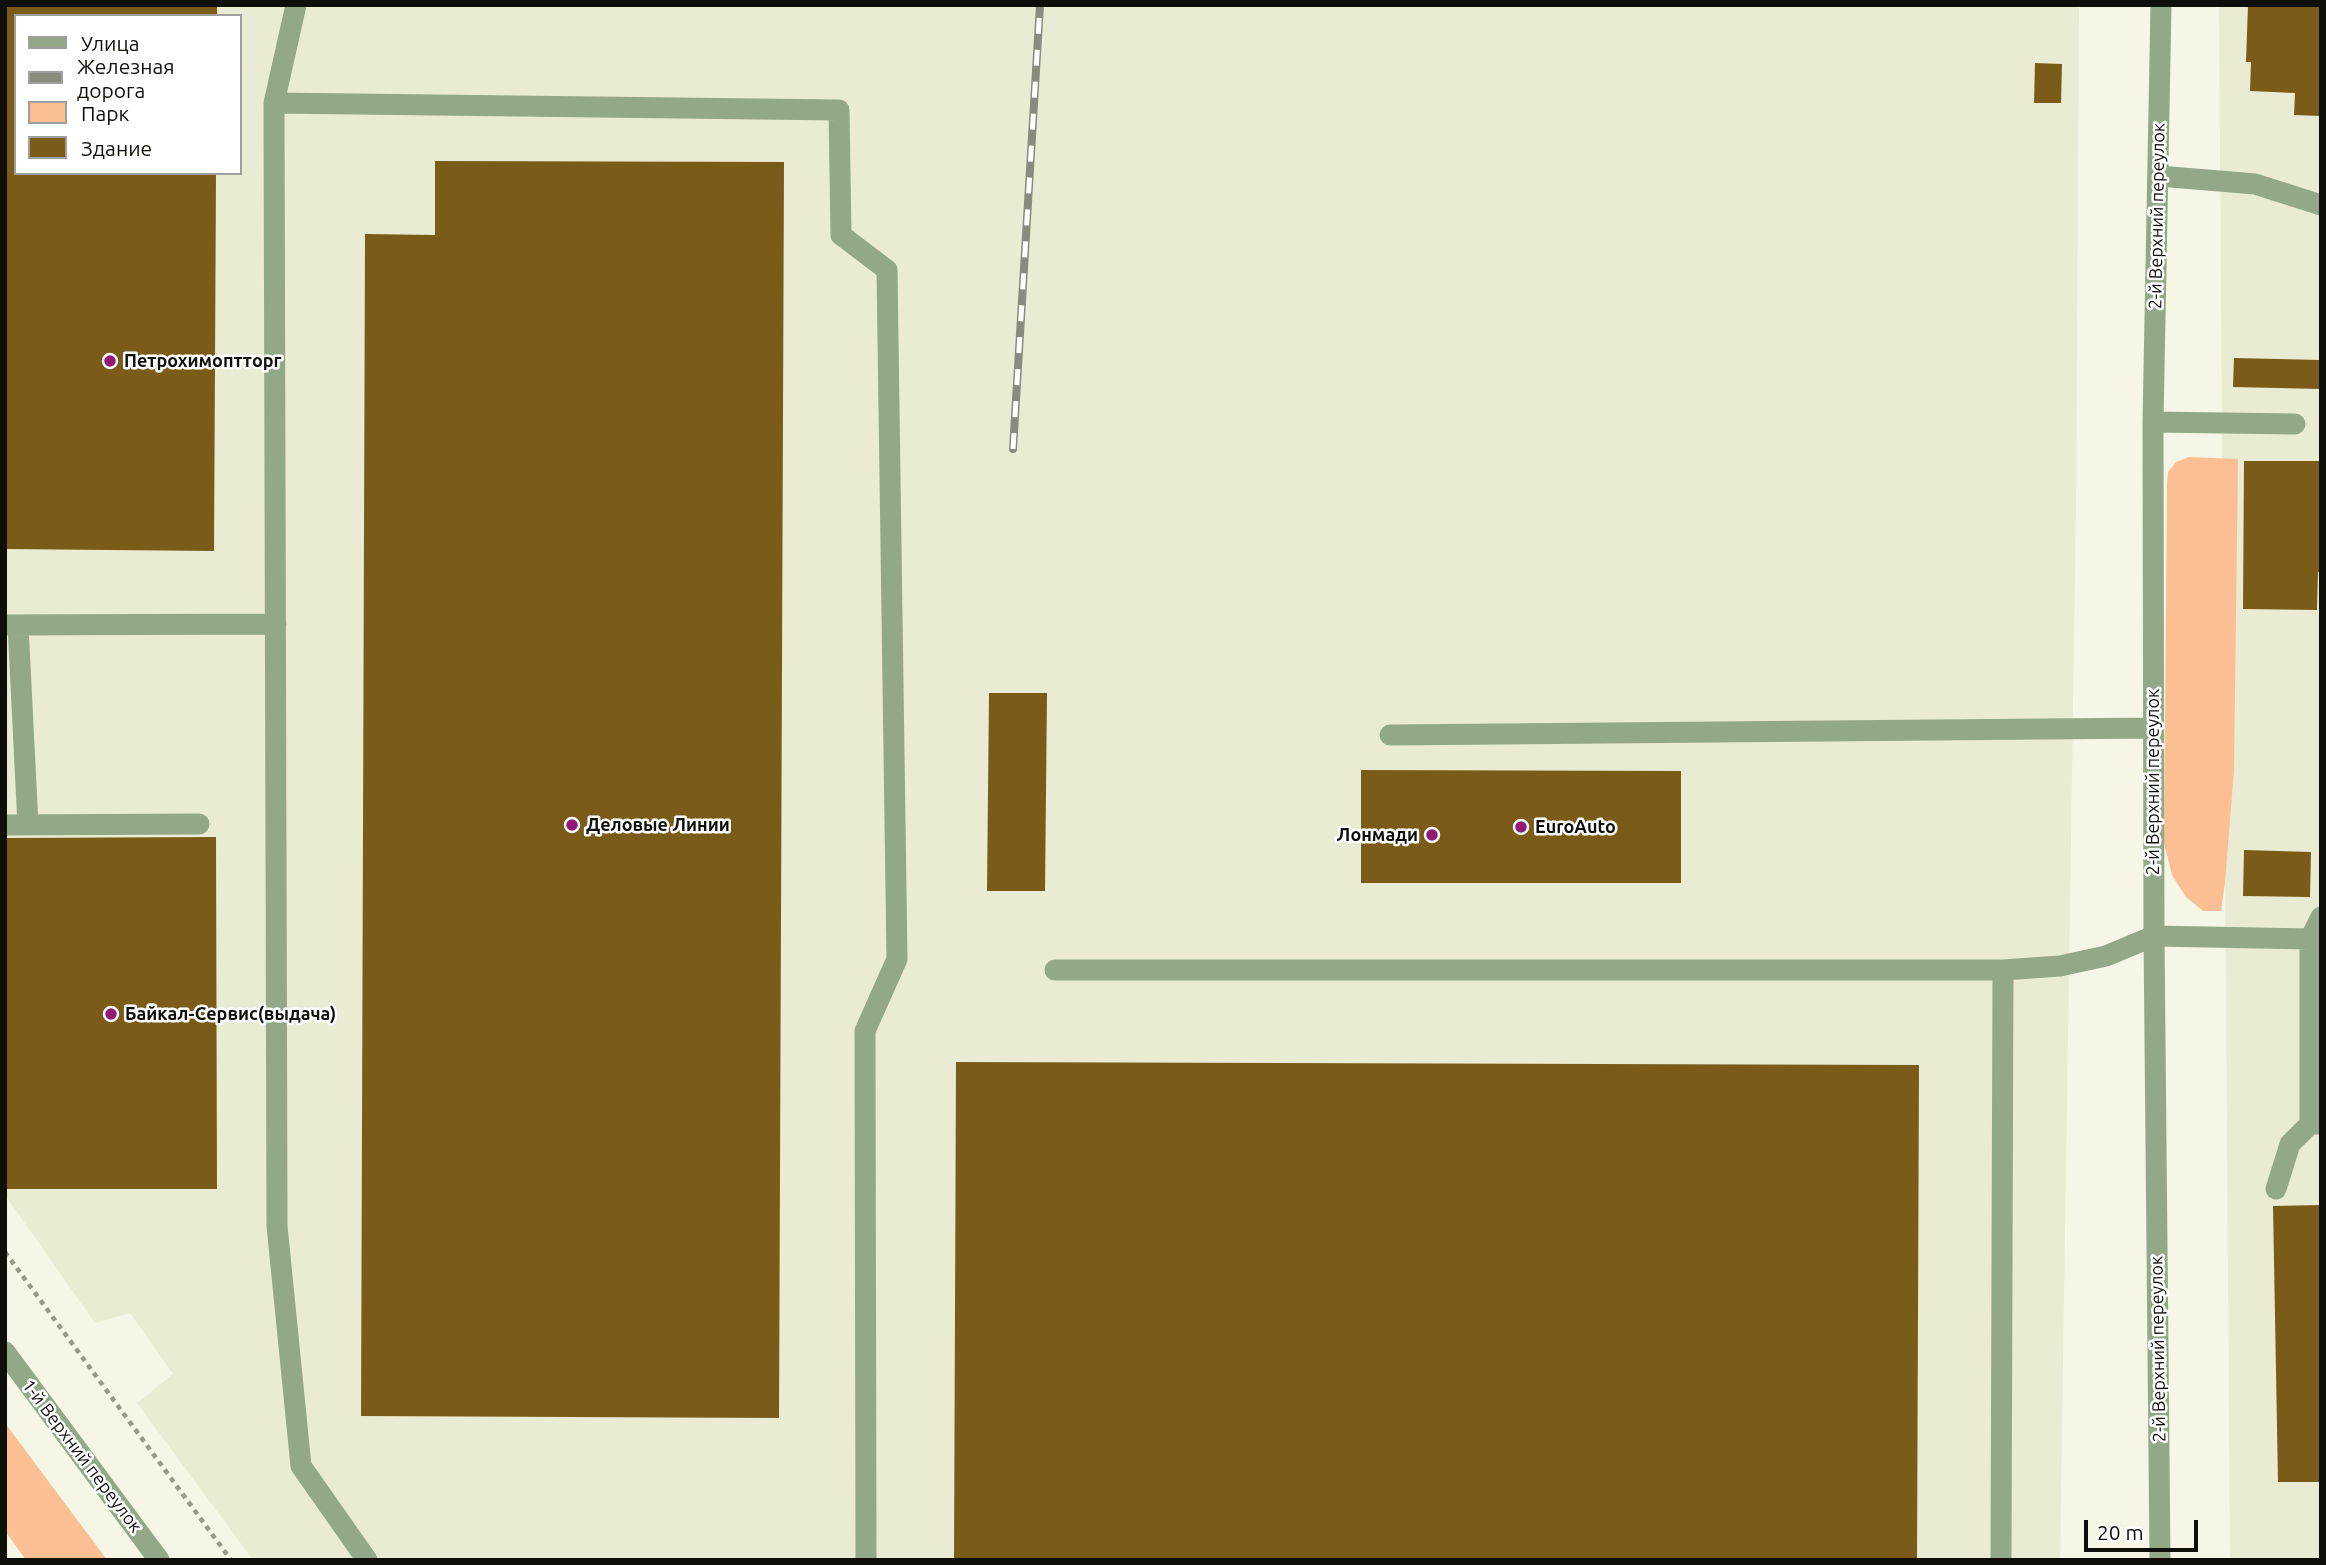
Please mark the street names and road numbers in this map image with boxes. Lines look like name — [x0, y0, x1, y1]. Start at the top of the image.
street label: 2-й Верхний переулок — [2145, 123, 2169, 309]
street label: 2-й Верхний переулок — [2142, 689, 2164, 875]
street label: 2-й Верхний переулок — [2146, 1256, 2170, 1442]
street label: 1-й Верхний переулок — [17, 1375, 147, 1537]

